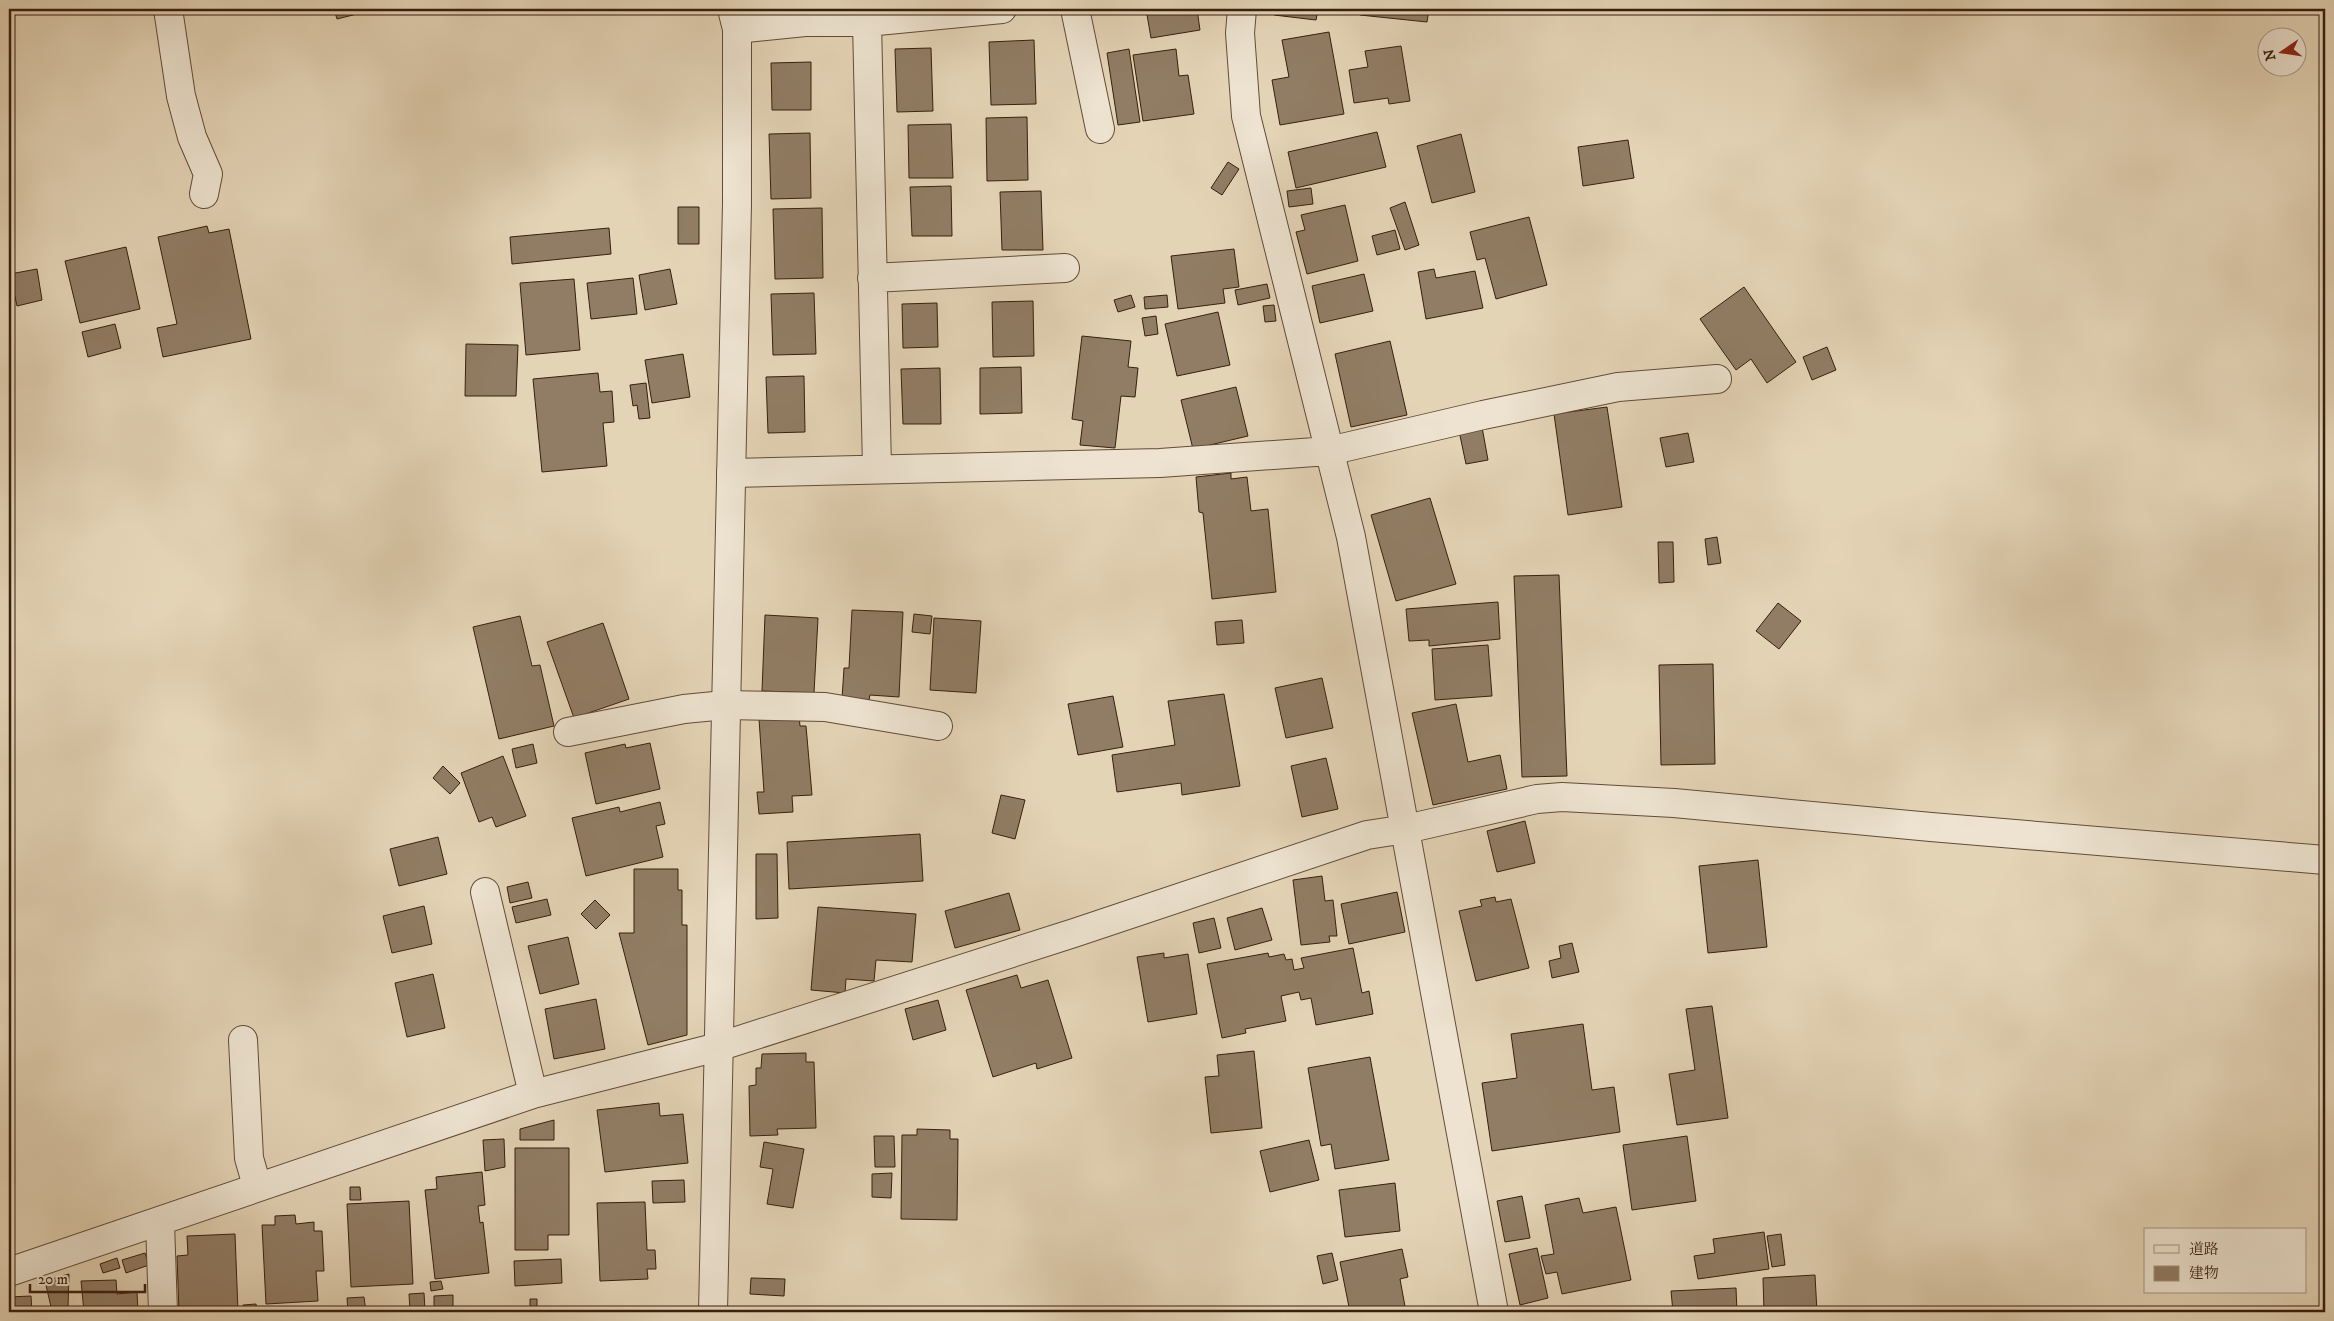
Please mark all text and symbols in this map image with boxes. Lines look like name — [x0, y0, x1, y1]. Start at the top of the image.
north arrow — [2256, 28, 2306, 78]
text: N — [2260, 47, 2280, 62]
legend — [2144, 1228, 2306, 1294]
text: 道路 — [2189, 1240, 2219, 1259]
scale bar — [30, 1261, 145, 1293]
text: 建物 — [2189, 1264, 2219, 1283]
text: 20 m — [38, 1270, 68, 1289]

